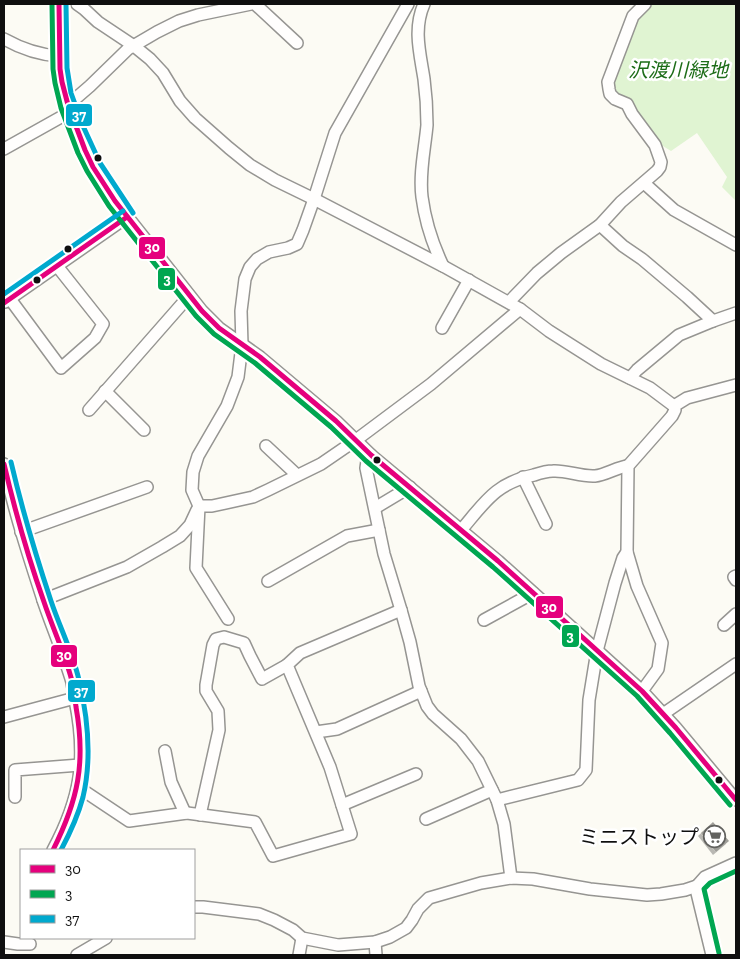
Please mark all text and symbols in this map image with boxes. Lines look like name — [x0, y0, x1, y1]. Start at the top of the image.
park label: 沢渡川緑地 — [628, 58, 730, 82]
line badge: 37 — [65, 103, 93, 127]
text: 37 — [72, 107, 86, 124]
unlabelled marker — [93, 153, 103, 163]
line badge: 30 — [138, 236, 166, 260]
text: 30 — [144, 239, 160, 256]
unlabelled marker — [63, 244, 73, 254]
line badge: 3 — [157, 267, 176, 291]
text: 3 — [163, 271, 171, 288]
unlabelled marker — [32, 275, 42, 285]
unlabelled marker — [372, 455, 382, 465]
line badge: 30 — [535, 595, 564, 619]
text: 30 — [541, 599, 557, 616]
line badge: 3 — [561, 624, 580, 648]
text: 3 — [566, 628, 574, 645]
line badge: 30 — [50, 644, 78, 668]
text: 30 — [56, 647, 72, 664]
line badge: 37 — [67, 679, 96, 703]
text: 37 — [74, 683, 88, 700]
unlabelled marker — [714, 775, 724, 785]
place label: ミニストップ — [579, 825, 699, 849]
supermarket icon: ミニストップ — [703, 825, 727, 849]
legend — [20, 849, 195, 939]
text: 30 — [65, 860, 81, 878]
text: 3 — [65, 885, 72, 903]
text: 37 — [65, 910, 79, 928]

